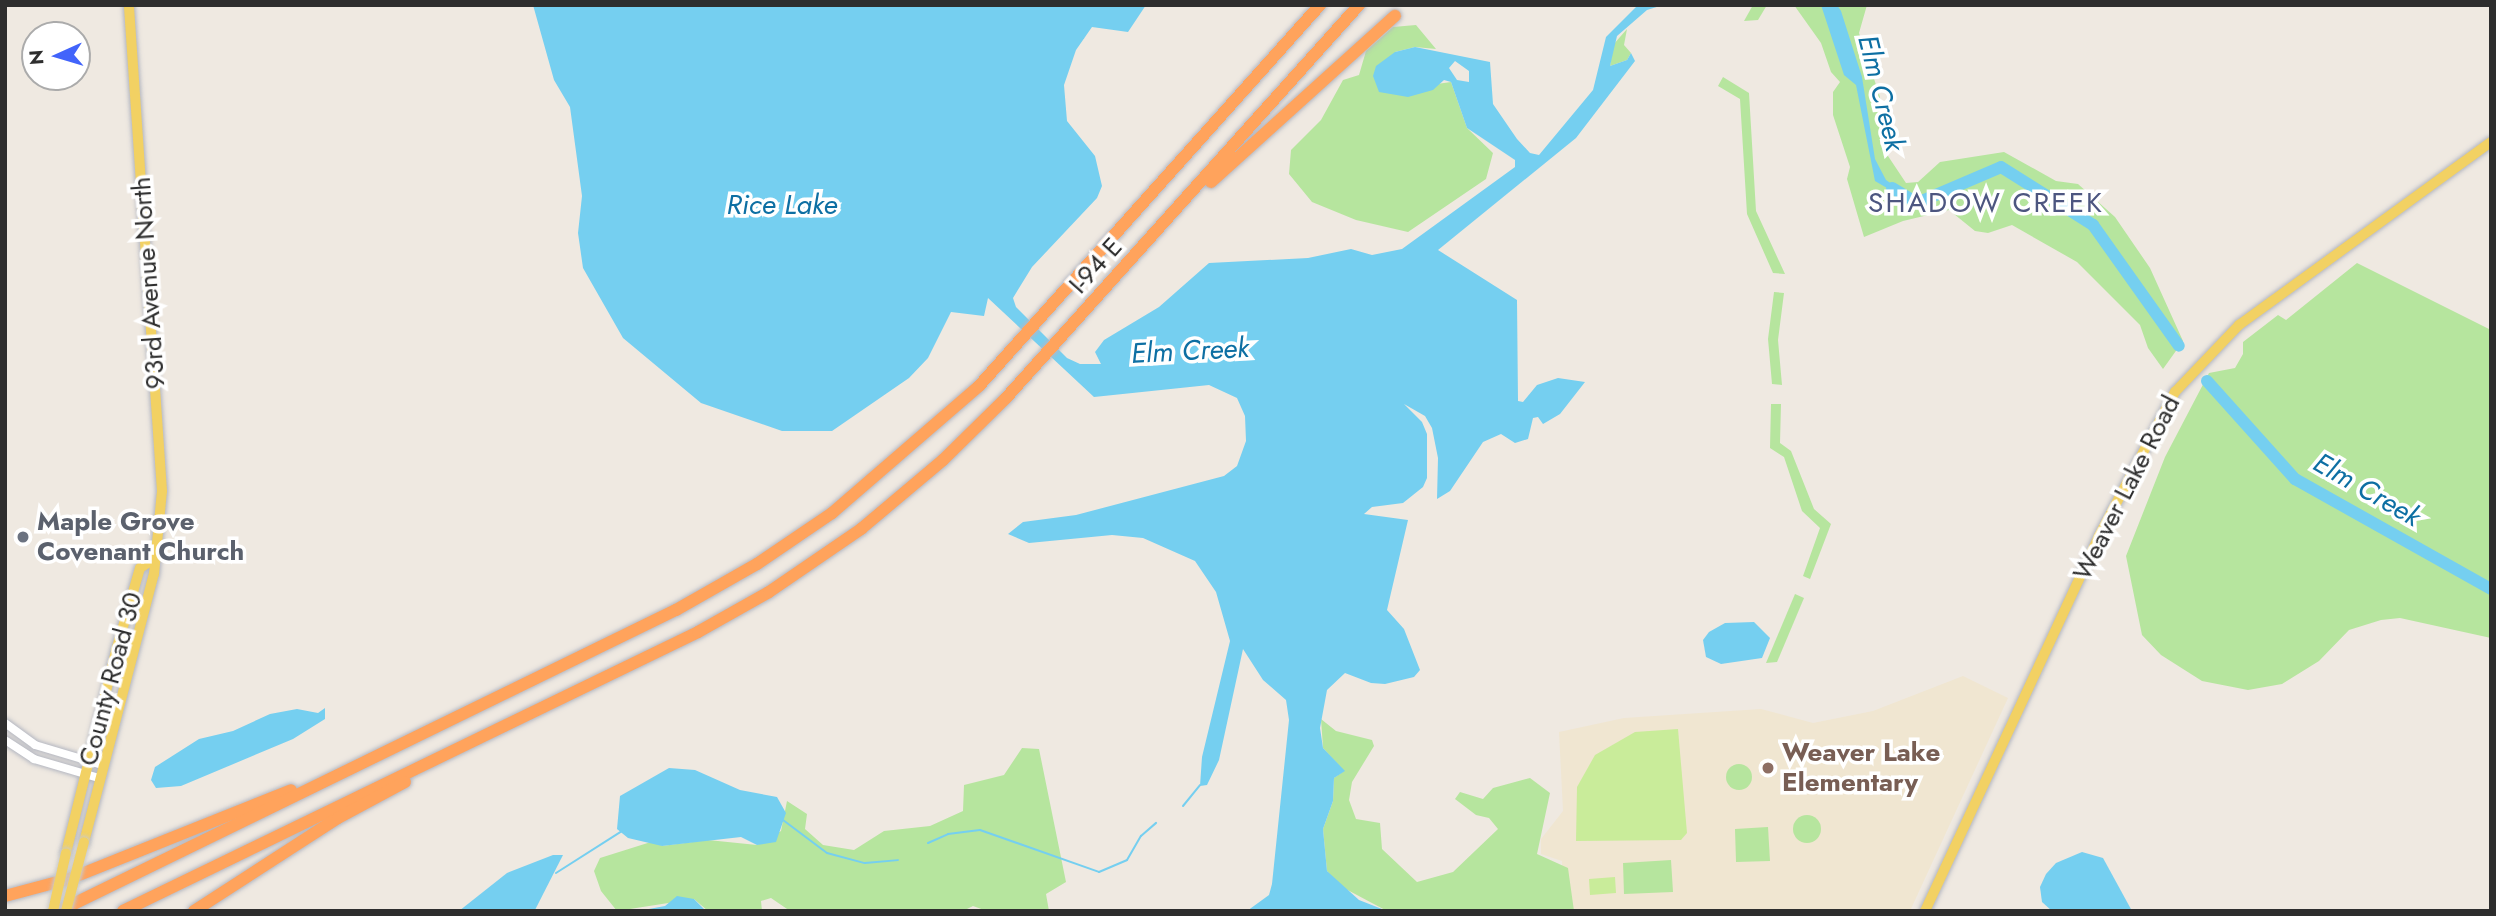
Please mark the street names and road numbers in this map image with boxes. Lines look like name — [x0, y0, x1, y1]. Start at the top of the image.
street label: 93rd Avenue North — [126, 176, 172, 390]
street label: I-94 E — [1063, 232, 1129, 300]
street label: Weaver Lake Road — [2067, 390, 2187, 586]
street label: County Road 30 — [73, 589, 149, 769]

